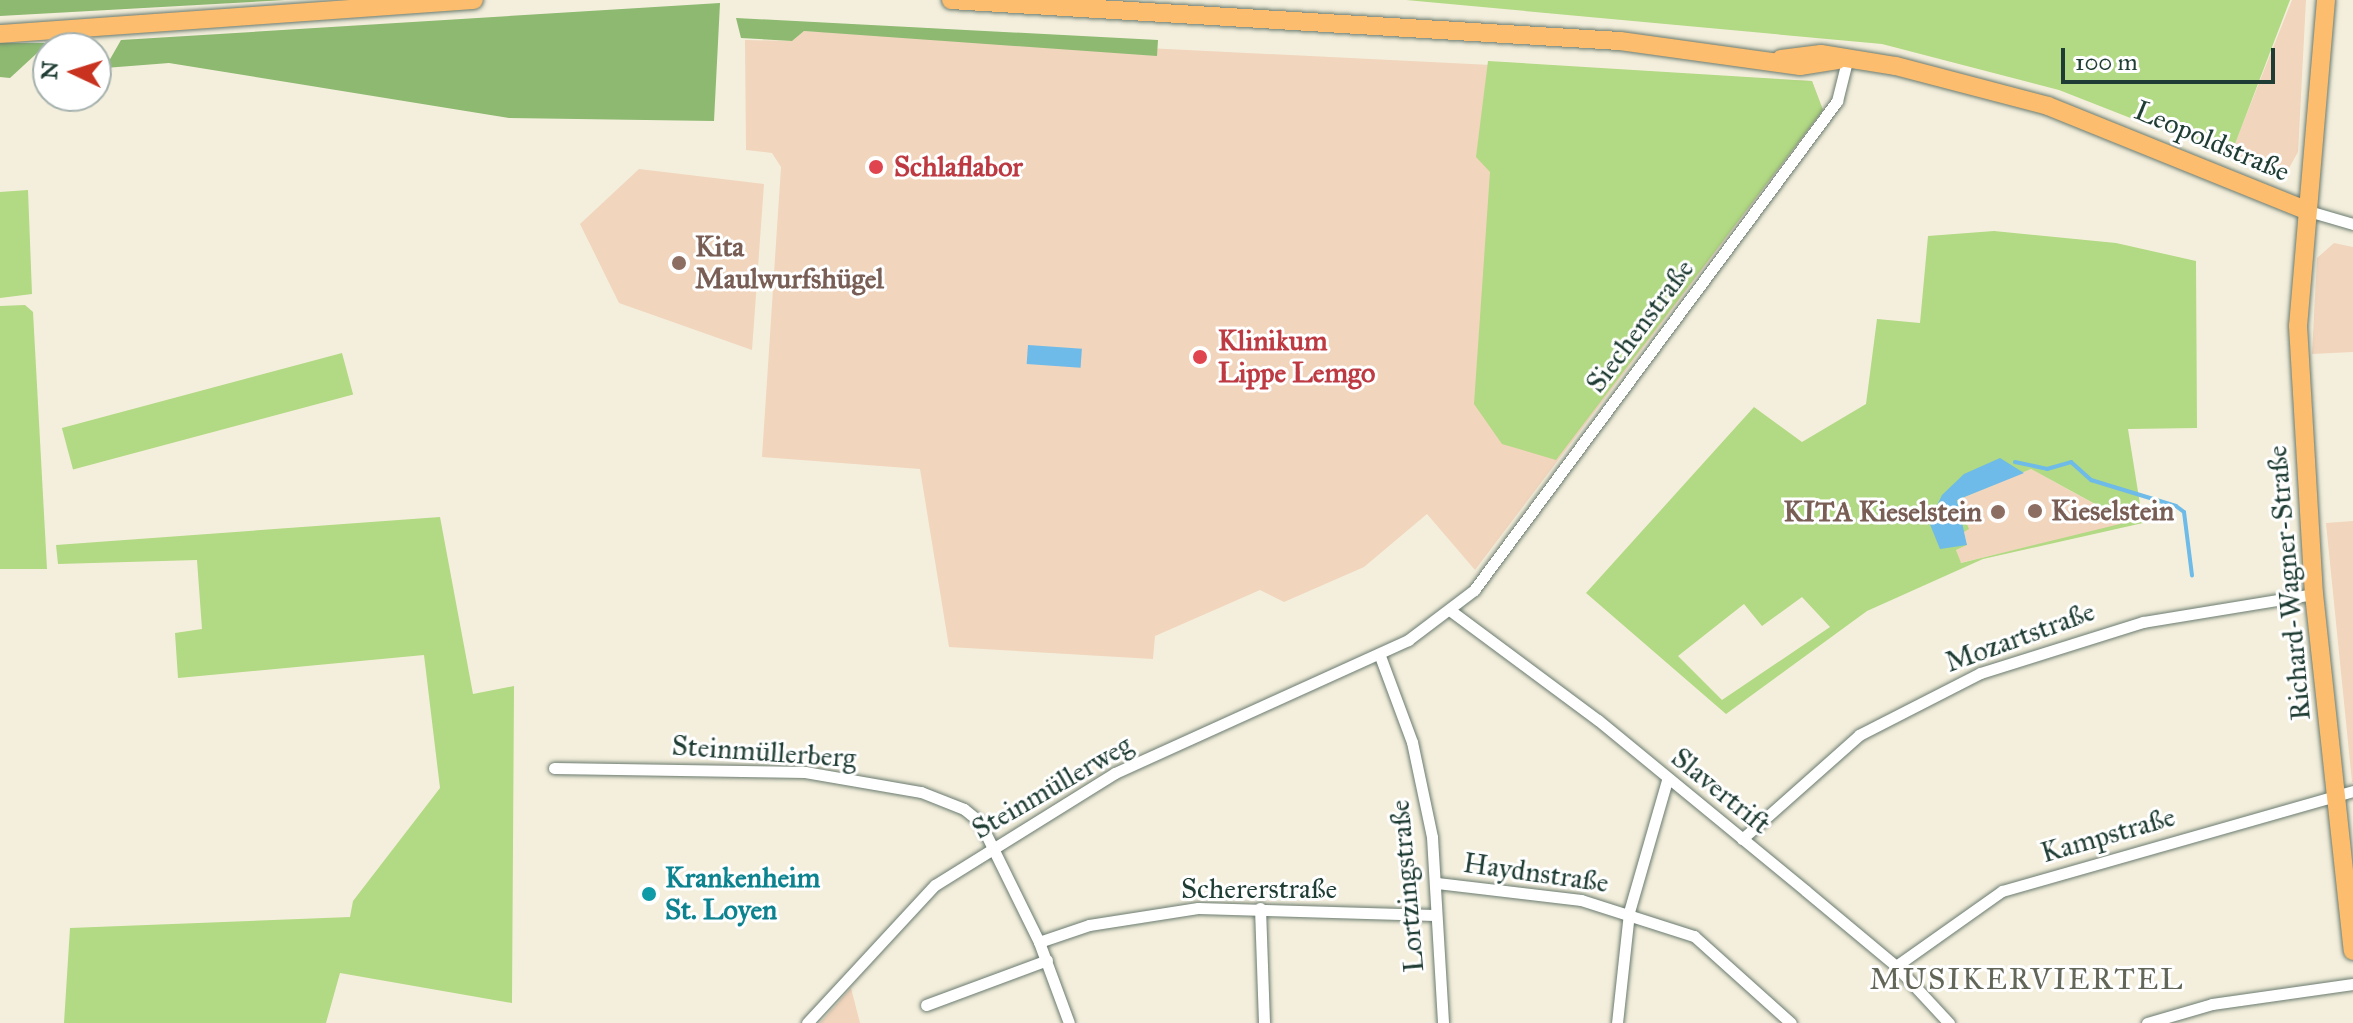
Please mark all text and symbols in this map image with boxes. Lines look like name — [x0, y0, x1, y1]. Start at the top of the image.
north arrow — [32, 32, 112, 112]
scale bar — [2065, 32, 2279, 82]
text: 100 m — [2075, 47, 2138, 77]
text: N — [35, 60, 64, 81]
street label: Leopoldstraße — [2129, 93, 2295, 189]
place label: Schlaflabor — [894, 150, 1023, 184]
marker: Schlaflabor — [865, 156, 887, 178]
place label: Kita Maulwurfshügel — [695, 230, 884, 296]
street label: Siechenstraße — [1579, 253, 1701, 399]
marker: Kita Maulwurfshügel — [670, 254, 688, 272]
place label: Klinikum Lippe Lemgo — [1218, 324, 1375, 390]
marker: Klinikum Lippe Lemgo — [1189, 346, 1211, 368]
street label: Richard-Wagner-Straße — [2260, 444, 2318, 722]
place label: Kieselstein — [2051, 494, 2174, 528]
place label: KITA Kieselstein — [1783, 495, 1982, 529]
marker: Kieselstein — [2026, 502, 2044, 520]
marker: KITA Kieselstein — [1989, 503, 2007, 521]
street label: Mozartstraße — [1941, 594, 2099, 680]
street label: Steinmüllerweg — [966, 728, 1138, 846]
street label: Steinmüllerberg — [671, 729, 857, 775]
street label: Slavertrift — [1665, 741, 1777, 841]
street label: Lortzingstraße — [1383, 798, 1431, 974]
street label: Kampstraße — [2037, 800, 2179, 870]
street label: Haydnstraße — [1461, 846, 1611, 900]
place label: Krankenheim St. Loyen — [665, 861, 820, 927]
street label: Schererstraße — [1181, 872, 1337, 906]
marker: Krankenheim St. Loyen — [640, 885, 658, 903]
district label: MUSIKERVIERTEL — [1870, 961, 2184, 997]

